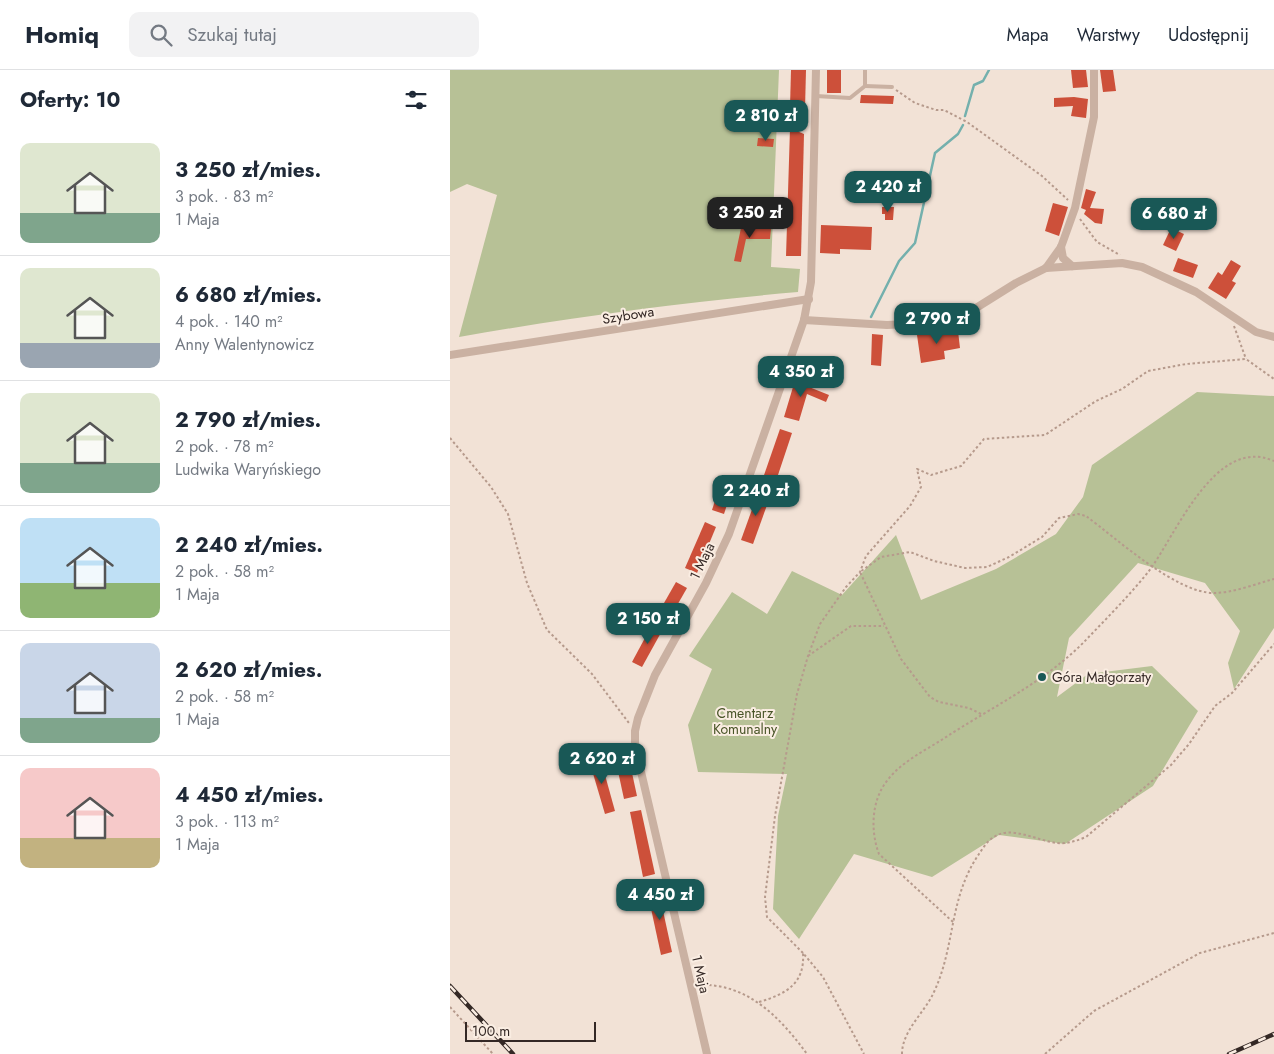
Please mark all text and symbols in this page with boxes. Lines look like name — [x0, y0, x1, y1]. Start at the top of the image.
search box — [129, 12, 479, 57]
text: Homiq — [25, 17, 99, 52]
icon: search — [147, 21, 175, 49]
text: Szukaj tutaj — [187, 21, 277, 48]
text: Mapa — [1007, 22, 1049, 48]
text: Warstwy — [1077, 22, 1140, 48]
text: Udostępnij — [1168, 22, 1249, 48]
text: Oferty: 10 — [20, 85, 120, 115]
icon: filters — [402, 86, 430, 114]
pin: 2 810 zł — [714, 100, 818, 142]
text: 2 810 zł — [735, 104, 797, 127]
text: 3 250 zł/mies. — [175, 155, 321, 185]
icon: home — [60, 163, 120, 223]
pin: 2 420 zł — [836, 170, 940, 213]
text: 2 420 zł — [855, 175, 921, 198]
text: 3 pok. · 83 m² — [175, 185, 273, 208]
pin: 3 250 zł — [698, 196, 802, 239]
pin: 6 680 zł — [1122, 198, 1226, 240]
text: 3 250 zł — [718, 201, 782, 224]
text: 6 680 zł — [1142, 202, 1206, 225]
text: 1 Maja — [175, 208, 219, 231]
text: 6 680 zł/mies. — [175, 280, 322, 310]
icon: home — [60, 288, 120, 348]
street label: Szybowa — [601, 301, 655, 329]
pin: 2 790 zł — [885, 302, 989, 345]
text: 2 790 zł — [905, 307, 969, 330]
text: 4 pok. · 140 m² — [175, 310, 283, 333]
text: Anny Walentynowicz — [175, 333, 314, 356]
pin: 4 350 zł — [749, 356, 853, 398]
text: 4 350 zł — [769, 360, 833, 383]
text: 2 790 zł/mies. — [175, 405, 321, 435]
icon: home — [60, 413, 120, 473]
text: 2 pok. · 78 m² — [175, 435, 273, 458]
text: Ludwika Waryńskiego — [175, 458, 321, 481]
pin: 2 240 zł — [704, 474, 808, 517]
text: 2 240 zł — [723, 479, 789, 502]
text: 2 240 zł/mies. — [175, 530, 323, 560]
icon: home — [60, 538, 120, 598]
street label: 1 Maja — [685, 539, 719, 583]
text: 2 pok. · 58 m² — [175, 560, 274, 583]
text: 1 Maja — [175, 583, 219, 606]
pin: 2 150 zł — [596, 602, 700, 645]
text: 2 150 zł — [617, 607, 679, 630]
text: 2 620 zł/mies. — [175, 655, 322, 685]
icon: home — [60, 663, 120, 723]
place label: Góra Małgorzaty — [1052, 667, 1152, 687]
marker: Góra Małgorzaty — [1036, 671, 1048, 683]
text: 2 pok. · 58 m² — [175, 685, 274, 708]
park label: Cmentarz Komunalny — [713, 703, 778, 739]
text: 1 Maja — [175, 708, 219, 731]
pin: 2 620 zł — [550, 742, 654, 785]
text: 2 620 zł — [570, 747, 634, 770]
text: 4 450 zł/mies. — [175, 780, 324, 810]
icon: home — [60, 788, 120, 848]
text: 3 pok. · 113 m² — [175, 810, 279, 833]
text: 1 Maja — [175, 833, 219, 856]
pin: 4 450 zł — [608, 878, 712, 921]
text: 4 450 zł — [627, 883, 693, 906]
street label: 1 Maja — [687, 953, 715, 995]
scale bar — [465, 1019, 596, 1042]
text: 100 m — [472, 1021, 510, 1041]

